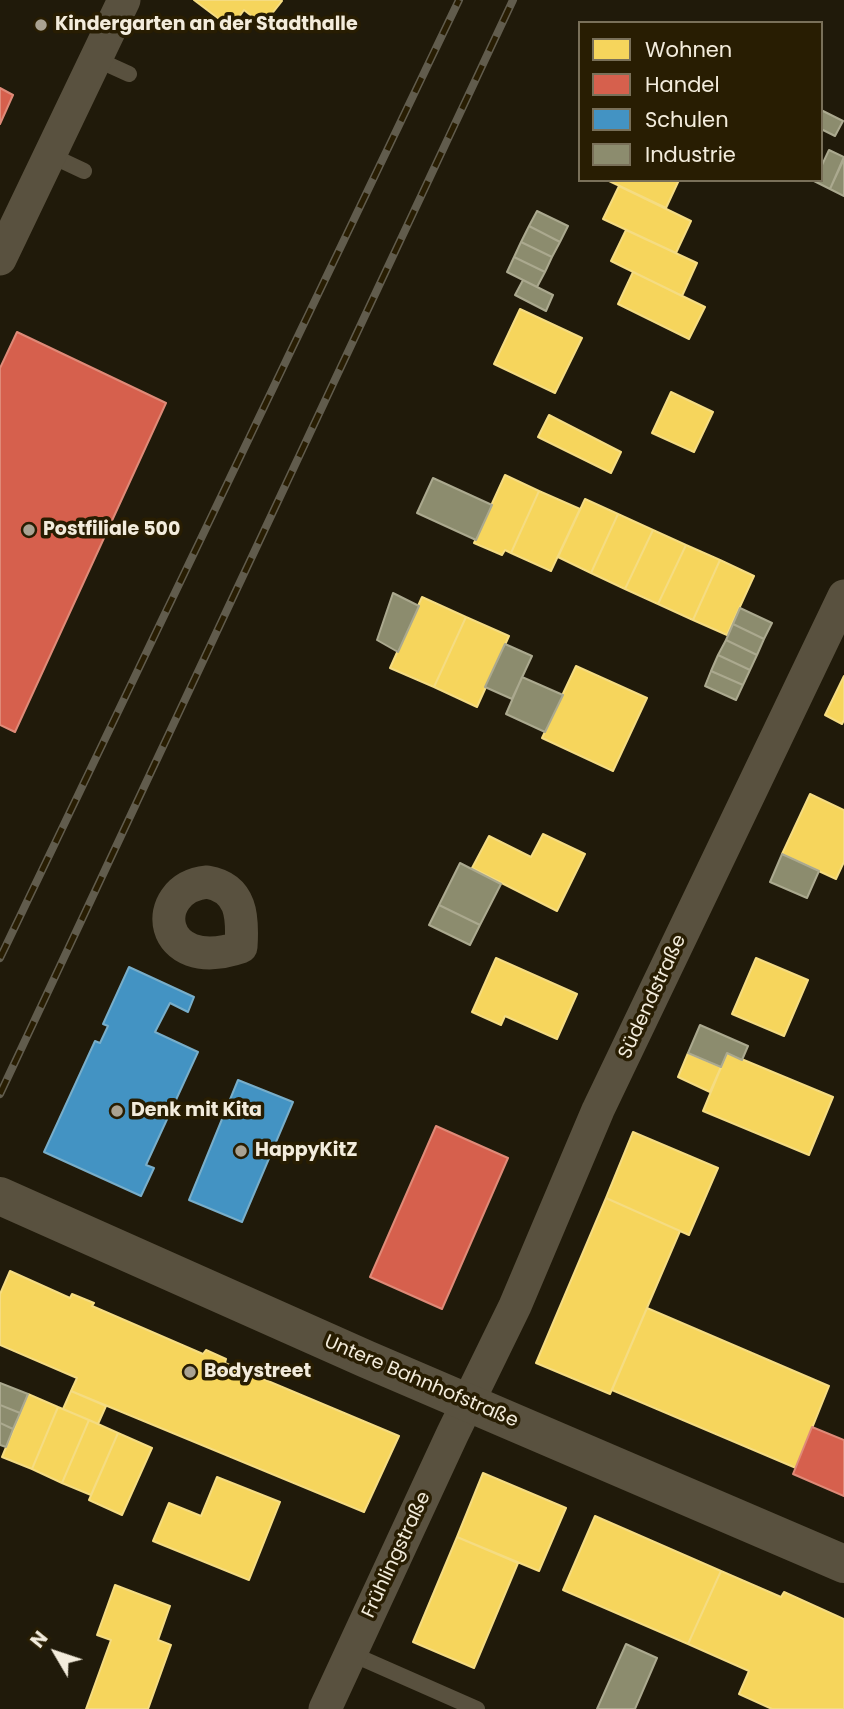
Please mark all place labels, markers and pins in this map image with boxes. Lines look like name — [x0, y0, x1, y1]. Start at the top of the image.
place label: Kindergarten an der Stadthalle — [55, 14, 358, 36]
marker: Kindergarten an der Stadthalle — [33, 17, 49, 33]
place label: Postfiliale 500 — [43, 519, 180, 541]
marker: Postfiliale 500 — [21, 522, 37, 538]
place label: Denk mit Kita — [131, 1100, 262, 1122]
marker: Denk mit Kita — [109, 1103, 125, 1119]
place label: HappyKitZ — [255, 1140, 357, 1162]
marker: HappyKitZ — [233, 1143, 249, 1159]
place label: Bodystreet — [204, 1361, 311, 1383]
marker: Bodystreet — [182, 1364, 198, 1380]

